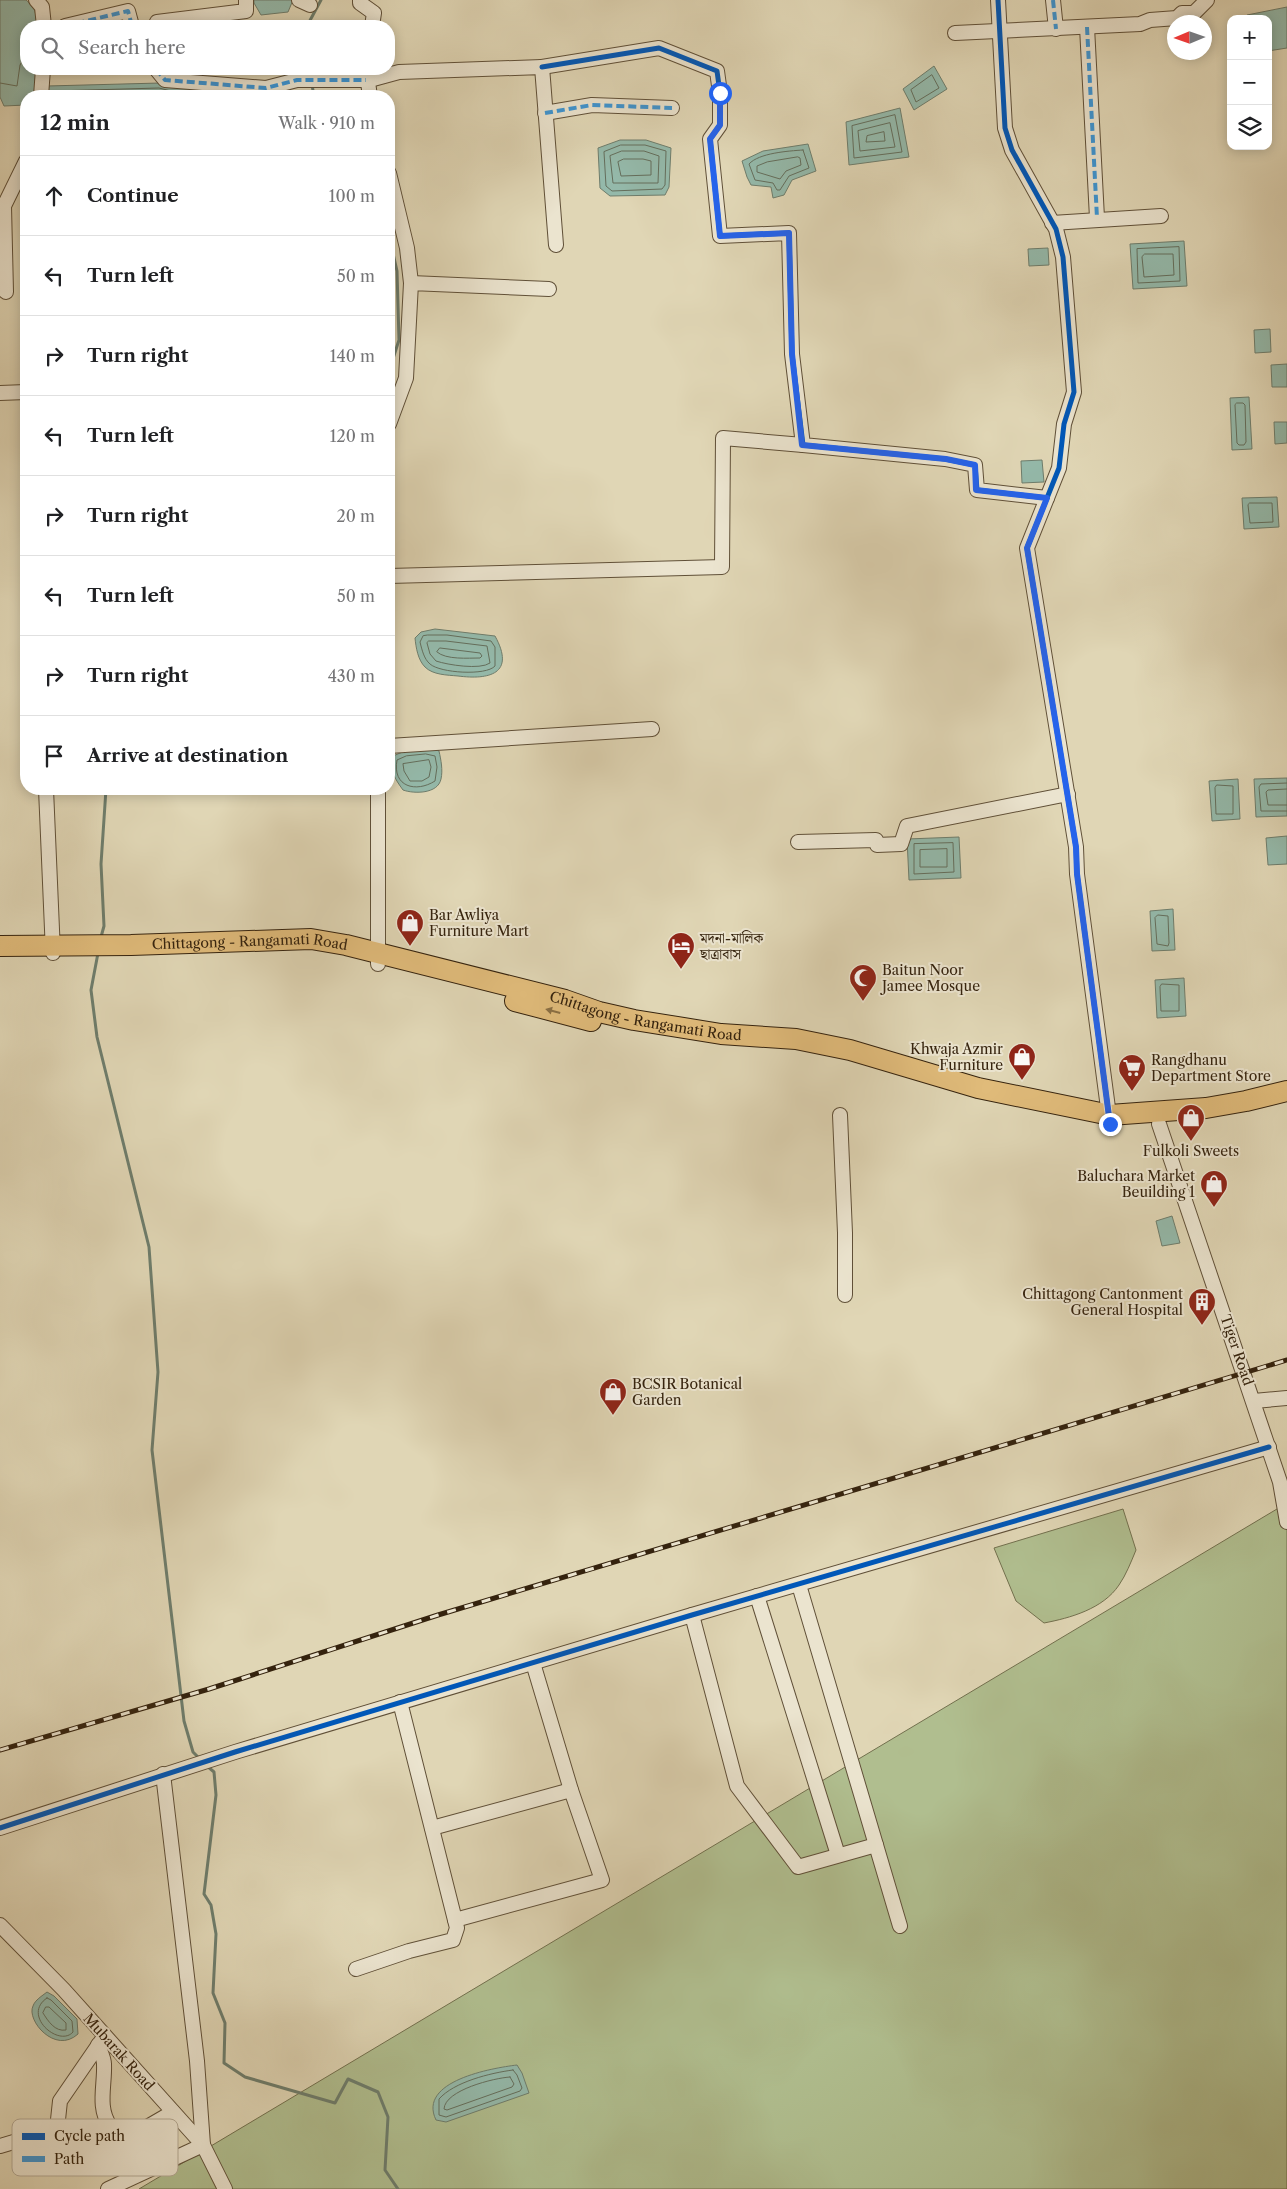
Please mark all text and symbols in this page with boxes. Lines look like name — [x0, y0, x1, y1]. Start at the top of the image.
north arrow — [1167, 15, 1212, 60]
map controls — [1227, 15, 1272, 150]
button: + — [1227, 15, 1272, 60]
search box — [20, 20, 395, 75]
icon: search — [38, 34, 66, 62]
text: Search here — [78, 36, 186, 59]
button: − — [1227, 60, 1272, 105]
route start — [709, 82, 732, 105]
button: layers — [1227, 105, 1272, 150]
text: 12 min — [40, 110, 110, 135]
text: Walk · 910 m — [278, 113, 375, 133]
icon: ahead — [40, 182, 68, 210]
text: Continue — [87, 184, 179, 207]
text: 100 m — [329, 186, 375, 206]
icon: left — [40, 262, 68, 290]
text: Turn left — [87, 264, 174, 287]
text: 50 m — [337, 266, 375, 286]
icon: right — [40, 342, 68, 370]
text: Turn right — [87, 344, 188, 367]
text: 140 m — [330, 346, 375, 366]
icon: left — [40, 422, 68, 450]
text: Turn left — [87, 424, 174, 447]
text: 120 m — [330, 426, 375, 446]
icon: right — [40, 502, 68, 530]
text: Turn right — [87, 504, 188, 527]
text: 20 m — [336, 506, 375, 526]
icon: left — [40, 582, 68, 610]
text: Turn left — [87, 584, 174, 607]
text: 50 m — [337, 586, 375, 606]
icon: right — [40, 662, 68, 690]
text: Turn right — [87, 664, 188, 687]
text: 430 m — [328, 666, 375, 686]
icon: arrive — [40, 742, 68, 770]
text: Arrive at destination — [87, 744, 288, 767]
place label: Bar Awliya Furniture Mart — [429, 906, 529, 940]
shop icon: Bar Awliya Furniture Mart — [395, 908, 425, 947]
place label: মদনা-মালিক ছাত্রাবাস — [699, 929, 764, 963]
street label: Chittagong - Rangamati Road — [152, 930, 349, 954]
hotel icon: মদনা-মালিক ছাত্রাবাস — [666, 931, 696, 970]
place label: Baitun Noor Jamee Mosque — [880, 961, 980, 995]
mosque icon: Baitun Noor Jamee Mosque — [848, 963, 878, 1002]
street label: Chittagong - Rangamati Road — [548, 987, 743, 1044]
one-way arrow — [546, 1007, 561, 1015]
place label: Khwaja Azmir Furniture — [910, 1040, 1003, 1074]
shop icon: Khwaja Azmir Furniture — [1007, 1042, 1037, 1081]
place label: Rangdhanu Department Store — [1151, 1051, 1271, 1085]
supermarket icon: Rangdhanu Department Store — [1117, 1053, 1147, 1092]
shop icon: Fulkoli Sweets — [1176, 1103, 1206, 1142]
route end — [1099, 1113, 1122, 1136]
place label: Fulkoli Sweets — [1143, 1142, 1239, 1160]
place label: Baluchara Market Beuilding 1 — [1077, 1167, 1195, 1201]
shop icon: Baluchara Market Beuilding 1 — [1199, 1169, 1229, 1208]
place label: Chittagong Cantonment General Hospital — [1022, 1285, 1183, 1319]
building icon: Chittagong Cantonment General Hospital — [1187, 1287, 1217, 1326]
street label: Tiger Road — [1216, 1312, 1258, 1388]
place label: BCSIR Botanical Garden — [632, 1375, 742, 1409]
shop icon: BCSIR Botanical Garden — [598, 1377, 628, 1416]
street label: Mubarak Road — [80, 2010, 159, 2095]
legend — [12, 2119, 178, 2176]
text: Cycle path — [54, 2127, 125, 2145]
text: Path — [54, 2150, 84, 2168]

